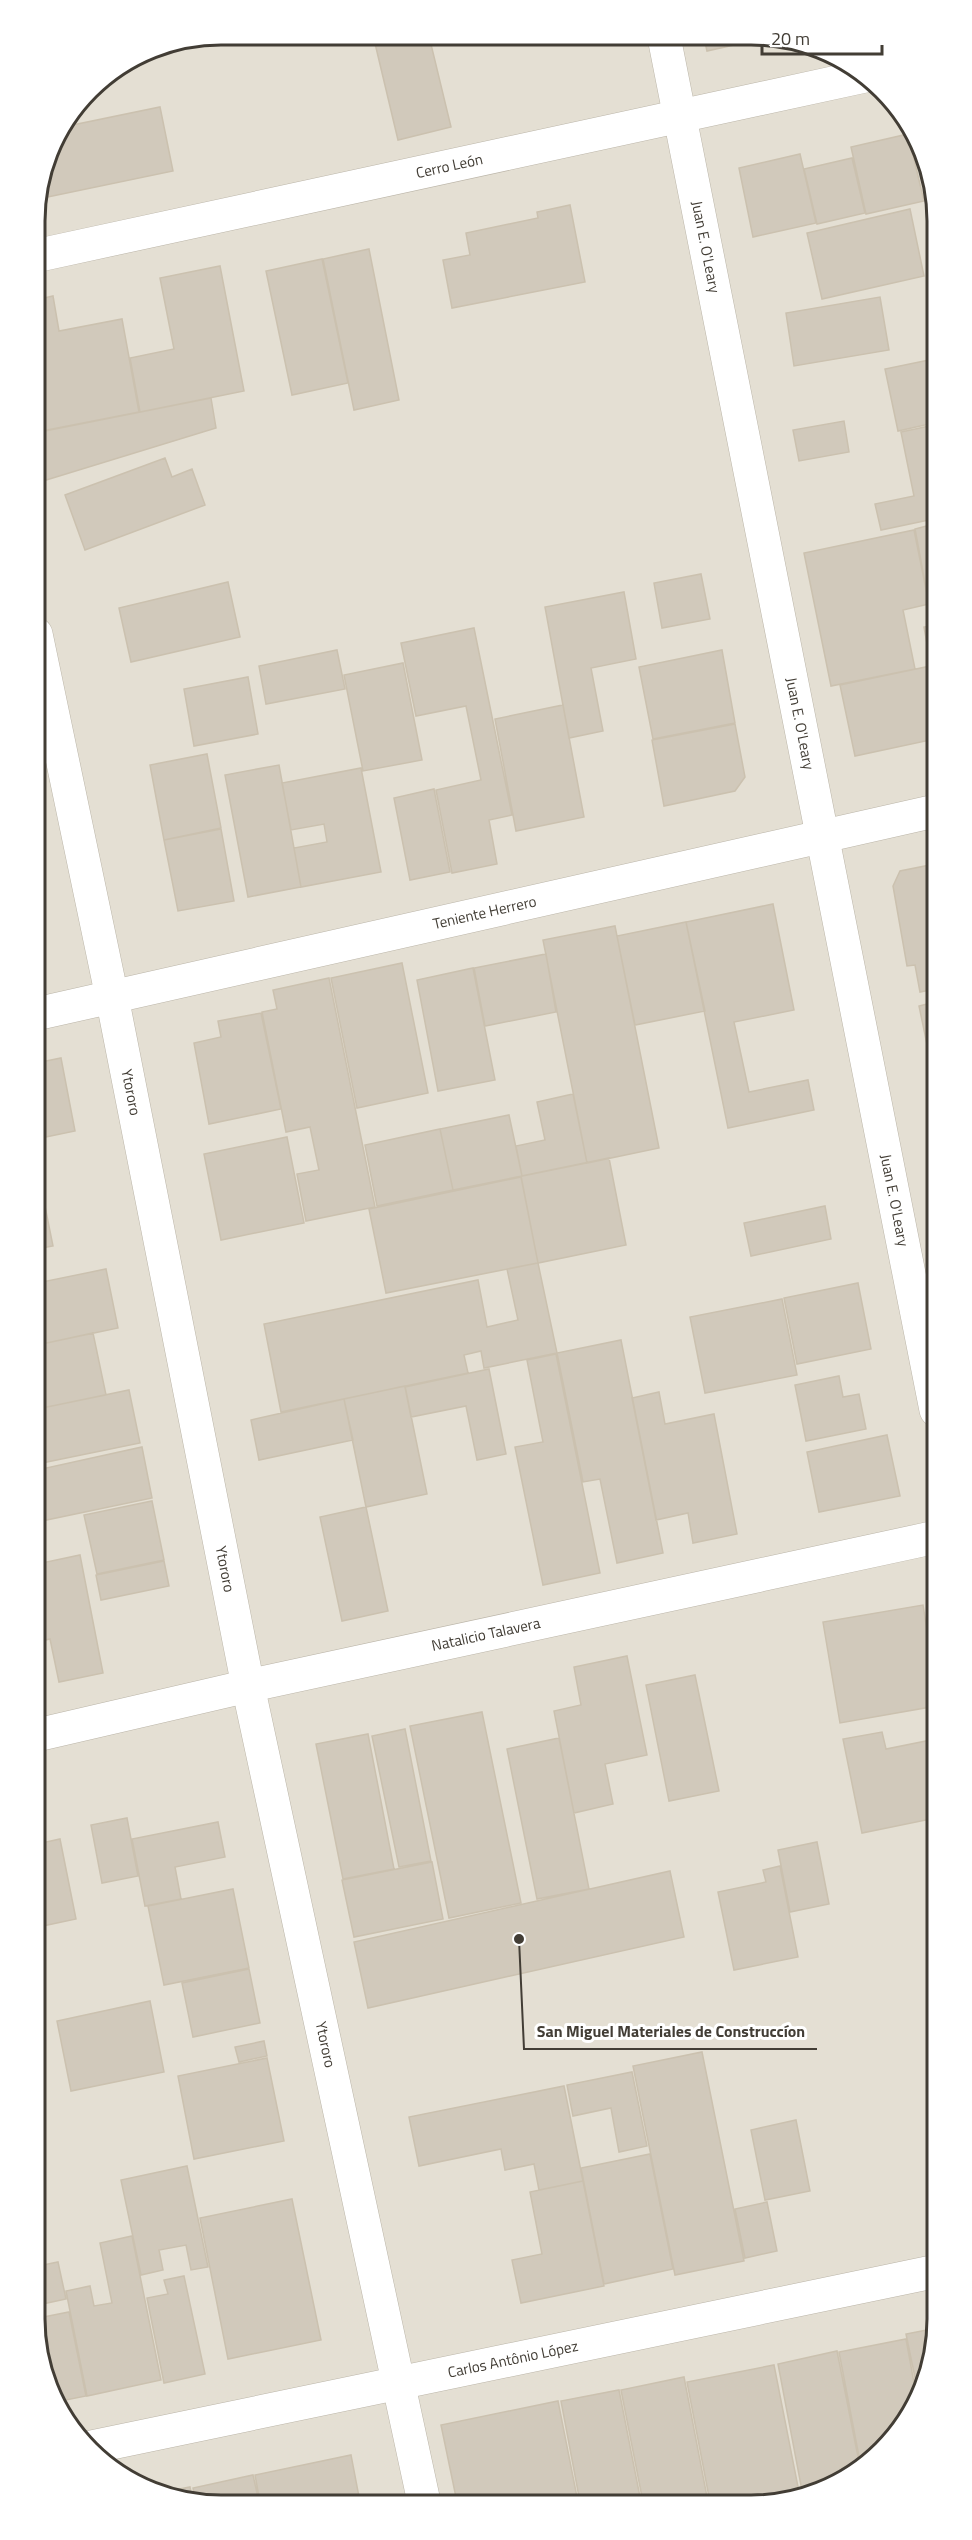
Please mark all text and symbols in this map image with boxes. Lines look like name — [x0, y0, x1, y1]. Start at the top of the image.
scale bar — [762, 18, 882, 56]
text: 20 m — [771, 25, 810, 52]
street label: Cerro León — [414, 147, 485, 184]
street label: Juan E. O'Leary — [686, 199, 726, 295]
street label: Juan E. O'Leary — [780, 675, 821, 772]
street label: Teniente Herrero — [431, 889, 539, 935]
street label: Ytororo — [115, 1067, 147, 1118]
street label: Juan E. O'Leary — [875, 1152, 915, 1249]
street label: Ytororo — [210, 1544, 241, 1594]
street label: Natalicio Talavera — [429, 1611, 543, 1657]
callout: San Miguel Materiales de Construccíon — [524, 2015, 817, 2049]
street label: Ytororo — [310, 2019, 342, 2070]
text: San Miguel Materiales de Construccíon — [537, 2019, 805, 2043]
street label: Carlos Antônio López — [445, 2334, 580, 2384]

